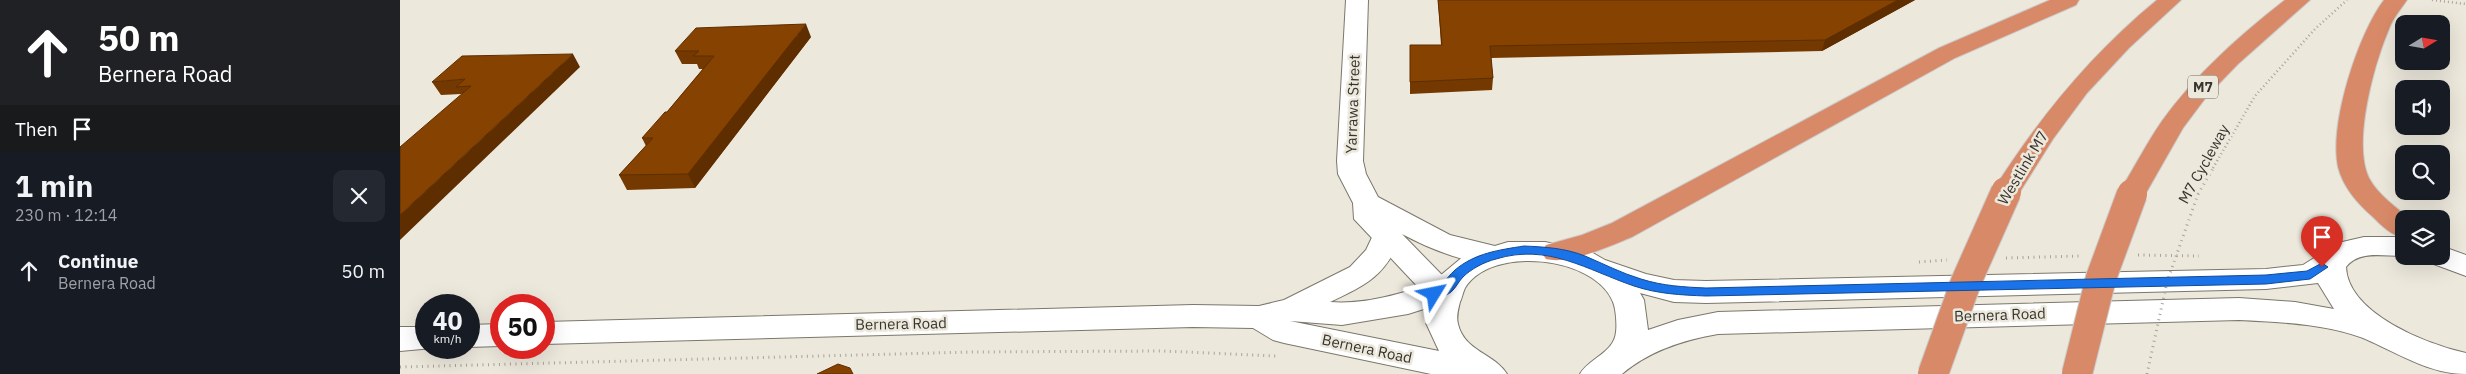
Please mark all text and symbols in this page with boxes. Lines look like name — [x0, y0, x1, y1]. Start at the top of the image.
text: 50 m — [98, 15, 180, 61]
north arrow — [2395, 15, 2450, 70]
map controls — [2395, 15, 2450, 265]
icon: ahead — [15, 20, 80, 85]
street label: Yarrawa Street — [1341, 54, 1364, 154]
text: Bernera Road — [98, 59, 233, 88]
road number: M7 — [2188, 75, 2218, 98]
button: sound — [2395, 80, 2450, 135]
icon: arrive — [68, 115, 96, 143]
text: Then — [15, 117, 58, 141]
street label: M7 Cycleway — [2174, 120, 2233, 207]
street label: Westlink M7 — [1993, 127, 2052, 208]
button: search — [2395, 145, 2450, 200]
text: 1 min — [15, 166, 93, 205]
button: close — [333, 170, 385, 222]
text: 230 m · 12:14 — [15, 205, 117, 225]
button: layers — [2395, 210, 2450, 265]
pin — [2301, 216, 2343, 267]
icon: arrive — [2308, 223, 2336, 251]
text: Continue — [58, 249, 138, 273]
icon: ahead — [15, 257, 43, 285]
text: 50 m — [341, 259, 385, 283]
position arrow — [1407, 267, 1459, 319]
text: Bernera Road — [58, 273, 156, 293]
speed limit sign: 50 — [490, 294, 555, 359]
street label: Bernera Road — [1954, 303, 2046, 326]
text: 40 — [432, 304, 463, 337]
street label: Bernera Road — [855, 313, 947, 334]
street label: Bernera Road — [1320, 330, 1414, 367]
text: km/h — [433, 331, 462, 346]

